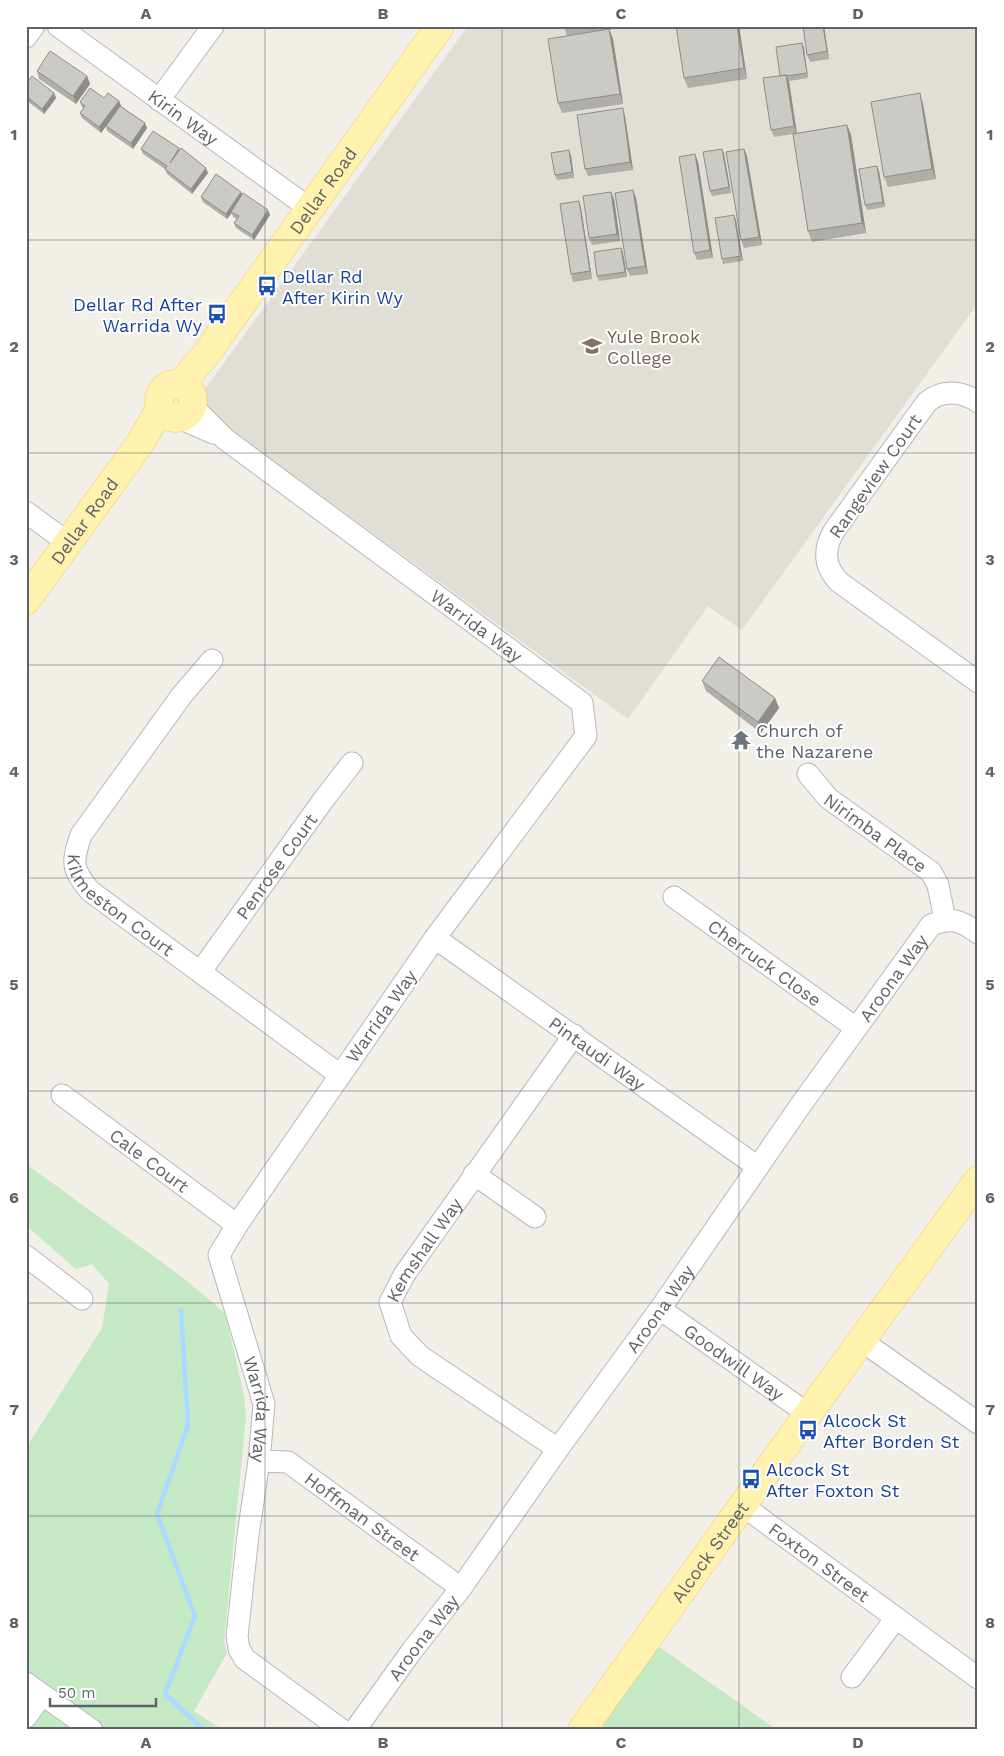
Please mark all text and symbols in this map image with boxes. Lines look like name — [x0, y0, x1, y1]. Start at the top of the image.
text: A — [141, 4, 152, 23]
text: B — [378, 4, 389, 23]
text: C — [616, 4, 627, 23]
text: D — [852, 4, 864, 23]
street label: Kirin Way — [144, 85, 223, 150]
text: 1 — [11, 125, 17, 144]
text: 1 — [987, 125, 993, 144]
street label: Dellar Road — [285, 143, 361, 238]
place label: Dellar Rd After Kirin Wy — [282, 266, 404, 308]
bus stop icon: Dellar Rd After Kirin Wy — [256, 275, 278, 297]
place label: Dellar Rd After Warrida Wy — [73, 294, 203, 336]
bus stop icon: Dellar Rd After Warrida Wy — [206, 303, 228, 325]
place label: Yule Brook College — [607, 326, 700, 368]
school or university icon: Yule Brook College — [581, 335, 603, 357]
text: 2 — [9, 337, 19, 356]
text: 2 — [985, 337, 995, 356]
street label: Rangeview Court — [824, 410, 926, 542]
street label: Dellar Road — [46, 473, 122, 568]
text: 3 — [9, 550, 19, 569]
text: 3 — [985, 550, 995, 569]
street label: Warrida Way — [427, 585, 527, 666]
place label: Church of the Nazarene — [756, 720, 873, 762]
temple icon: Church of the Nazarene — [730, 729, 752, 751]
text: 4 — [9, 762, 19, 781]
text: 4 — [985, 762, 995, 781]
street label: Nirimba Place — [820, 788, 931, 876]
street label: Penrose Court — [231, 809, 321, 923]
street label: Kilmeston Court — [64, 853, 179, 960]
street label: Cherruck Close — [704, 915, 826, 1010]
street label: Aroona Way — [854, 929, 932, 1025]
street label: Warrida Way — [341, 965, 421, 1066]
text: 5 — [9, 975, 19, 994]
text: 5 — [985, 975, 995, 994]
street label: Pintaudi Way — [545, 1012, 650, 1095]
street label: Cale Court — [106, 1124, 194, 1197]
text: 6 — [9, 1188, 19, 1207]
text: 6 — [985, 1188, 995, 1207]
street label: Kemshall Way — [381, 1193, 466, 1305]
street label: Aroona Way — [621, 1260, 698, 1357]
street label: Goodwill Way — [680, 1319, 789, 1405]
street label: Warrida Way — [240, 1353, 275, 1464]
text: 7 — [9, 1400, 19, 1419]
text: 7 — [985, 1400, 995, 1419]
place label: Alcock St After Borden St — [823, 1410, 960, 1452]
bus stop icon: Alcock St After Borden St — [797, 1419, 819, 1441]
place label: Alcock St After Foxton St — [766, 1459, 900, 1501]
street label: Hoffman Street — [301, 1467, 424, 1565]
bus stop icon: Alcock St After Foxton St — [740, 1468, 762, 1490]
street label: Alcock Street — [666, 1497, 753, 1606]
street label: Foxton Street — [765, 1518, 874, 1606]
street label: Aroona Way — [384, 1590, 463, 1684]
text: 8 — [9, 1613, 19, 1632]
text: 8 — [985, 1613, 995, 1632]
scale bar — [50, 1676, 156, 1708]
text: 50 m — [58, 1684, 95, 1702]
text: A — [141, 1733, 152, 1752]
text: B — [378, 1733, 389, 1752]
text: C — [616, 1733, 627, 1752]
text: D — [852, 1733, 864, 1752]

